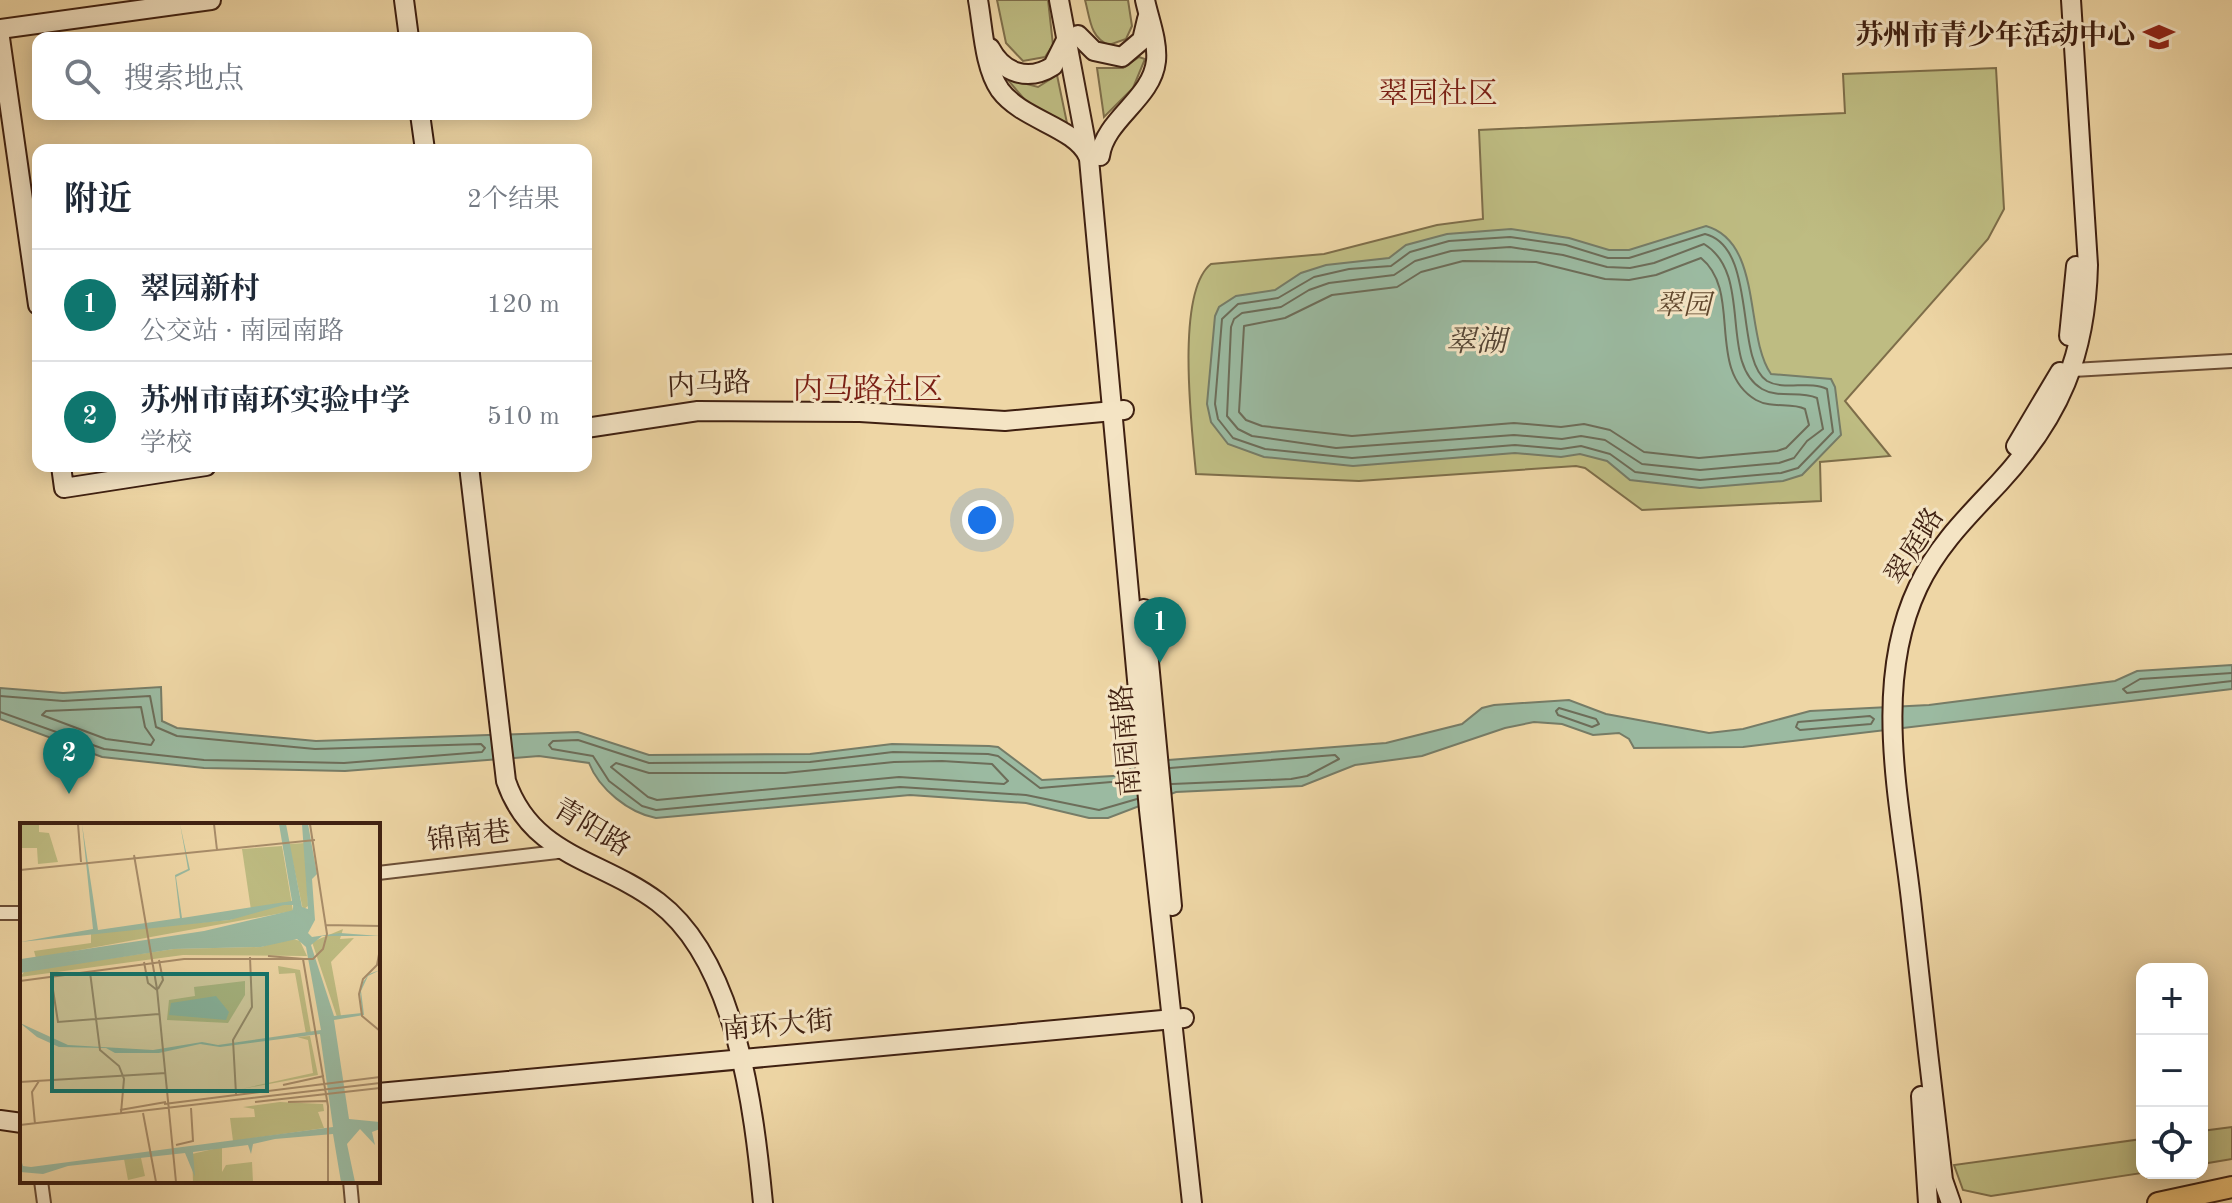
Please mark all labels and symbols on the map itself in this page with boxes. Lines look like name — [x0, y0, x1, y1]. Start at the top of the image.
place label: 苏州市青少年活动中心 — [1855, 19, 2135, 51]
school or university icon: 苏州市青少年活动中心 — [2142, 20, 2176, 54]
district label: 翠园社区 — [1378, 77, 1498, 110]
park label: 翠园 — [1655, 291, 1715, 321]
water label: 翠湖 — [1446, 326, 1511, 358]
street label: 内马路 — [666, 367, 752, 402]
district label: 内马路社区 — [793, 373, 943, 406]
your location — [962, 500, 1002, 540]
street label: 翠庭路 — [1879, 502, 1950, 590]
pin: 1 — [1134, 597, 1186, 663]
street label: 南园南路 — [1106, 683, 1147, 797]
pin: 2 — [43, 728, 95, 794]
street label: 青阳路 — [548, 793, 636, 863]
street label: 锦南巷 — [425, 816, 512, 857]
inset map — [20, 823, 380, 1183]
street label: 南环大街 — [721, 1005, 835, 1046]

